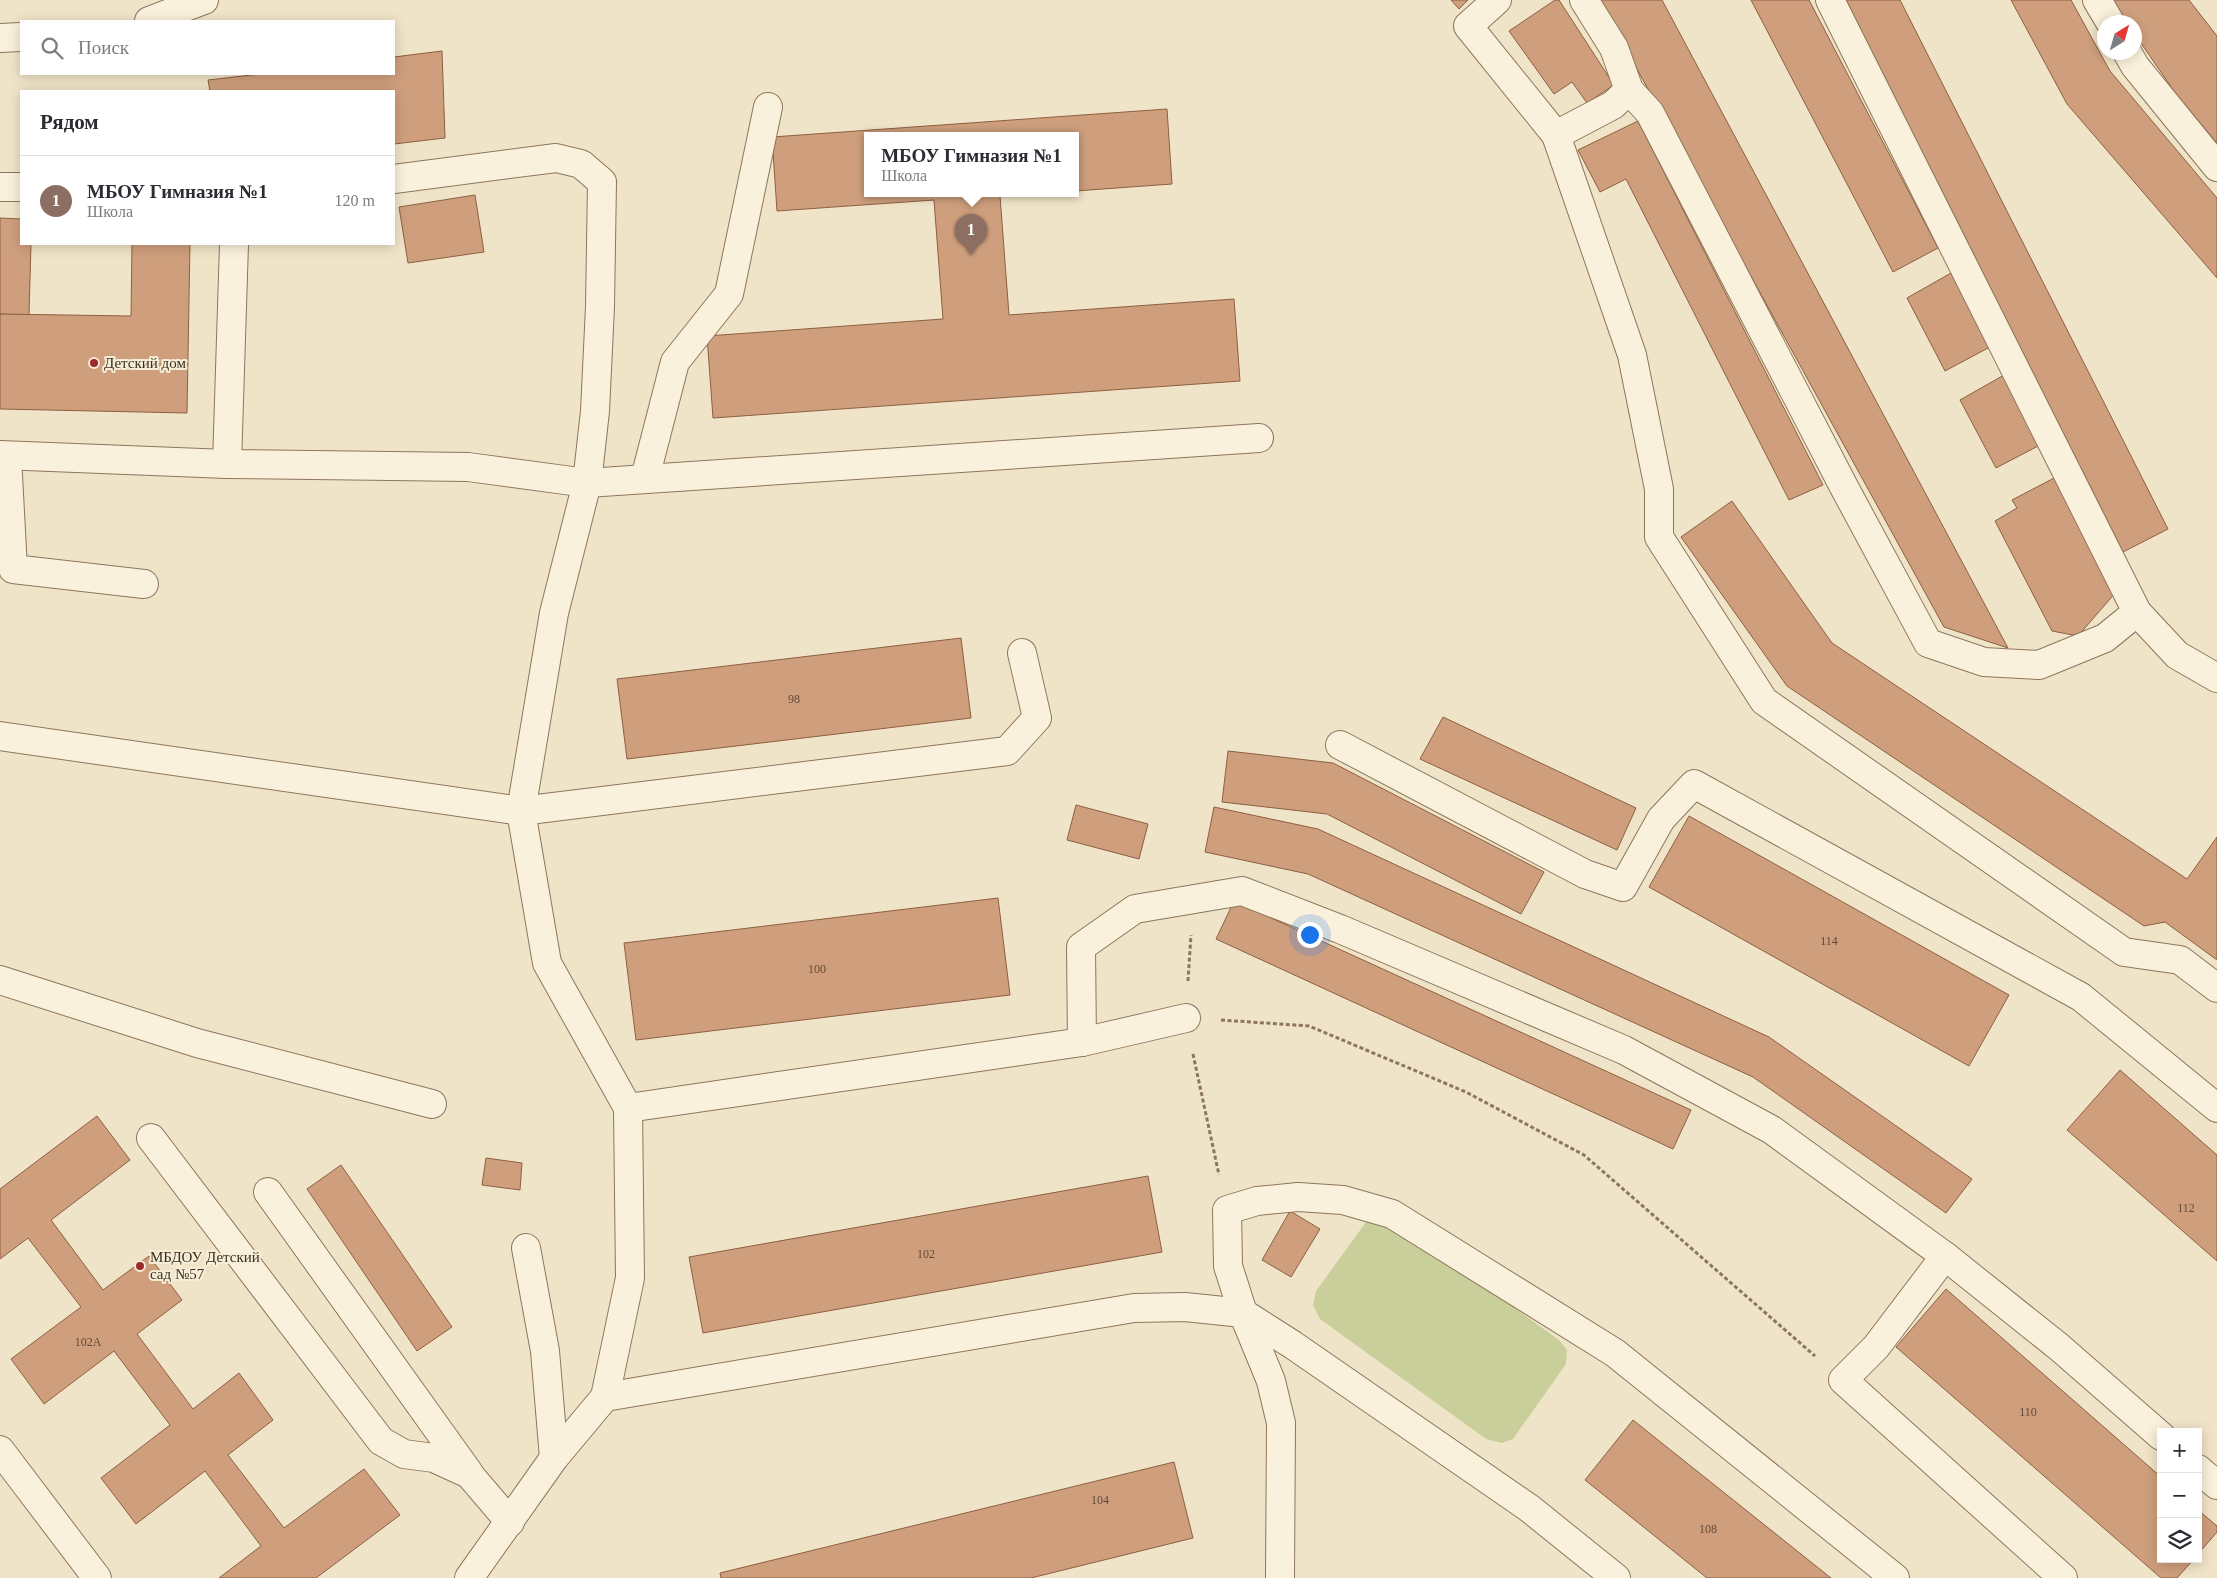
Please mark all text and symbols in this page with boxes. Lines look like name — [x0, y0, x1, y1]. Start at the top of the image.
north arrow — [2097, 15, 2142, 60]
search box — [20, 20, 395, 75]
icon: search — [38, 34, 66, 62]
text: Поиск — [78, 37, 129, 58]
text: Рядом — [40, 110, 99, 134]
popup — [864, 132, 1079, 197]
text: МБОУ Гимназия №1 — [881, 145, 1062, 166]
text: Школа — [881, 167, 927, 184]
text: МБОУ Гимназия №1 — [87, 181, 268, 202]
text: 1 — [52, 192, 60, 209]
text: 120 m — [335, 192, 375, 209]
text: Школа — [87, 203, 133, 220]
pin: 1 — [955, 214, 987, 255]
place label: Детский дом — [104, 355, 186, 371]
marker: Детский дом — [88, 357, 100, 369]
house number: 98 — [788, 692, 800, 706]
your location — [1297, 922, 1323, 948]
house number: 114 — [1820, 934, 1838, 948]
house number: 100 — [808, 962, 826, 976]
house number: 112 — [2177, 1201, 2195, 1215]
house number: 102 — [917, 1247, 935, 1261]
place label: МБДОУ Детский сад №57 — [150, 1249, 260, 1282]
marker: МБДОУ Детский сад №57 — [134, 1260, 146, 1272]
house number: 102А — [75, 1335, 102, 1349]
house number: 110 — [2019, 1405, 2037, 1419]
map controls — [2157, 1428, 2202, 1563]
button: + — [2157, 1428, 2202, 1473]
button: − — [2157, 1473, 2202, 1518]
house number: 104 — [1091, 1493, 1109, 1507]
button: layers — [2157, 1518, 2202, 1563]
house number: 108 — [1699, 1522, 1717, 1536]

